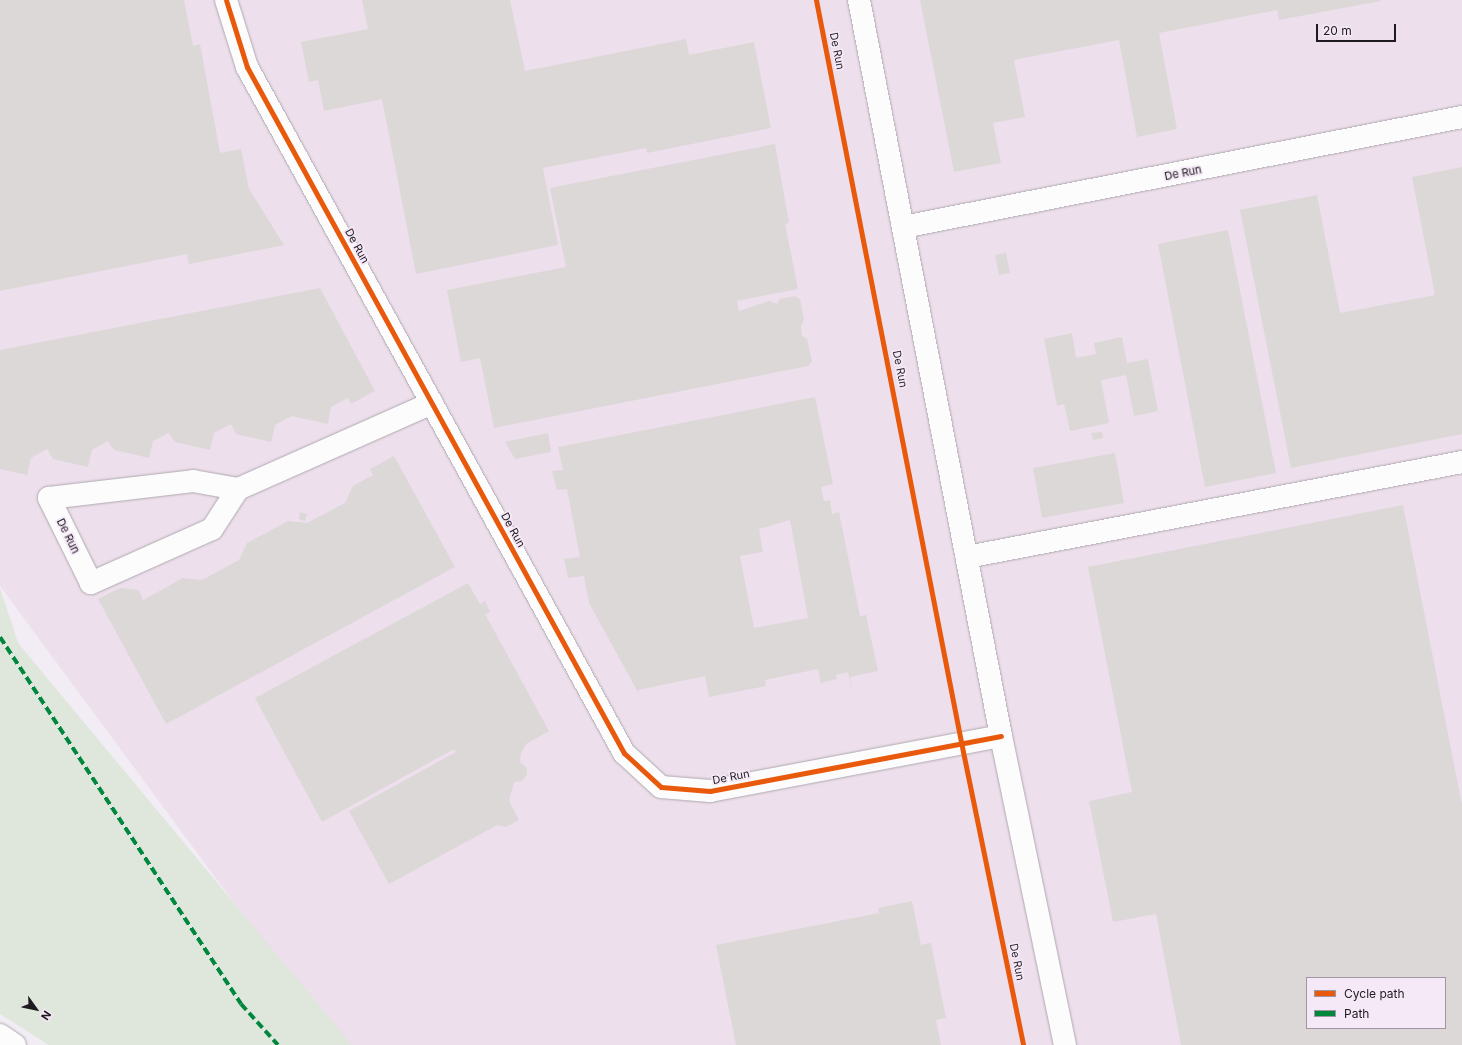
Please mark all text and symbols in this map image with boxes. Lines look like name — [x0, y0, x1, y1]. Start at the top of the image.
scale bar — [1318, 16, 1398, 42]
text: 20 m — [1323, 23, 1352, 38]
street label: De Run — [827, 31, 847, 71]
street label: De Run — [1163, 163, 1203, 183]
street label: De Run — [342, 226, 372, 266]
street label: De Run — [890, 349, 910, 389]
street label: De Run — [498, 510, 528, 550]
street label: De Run — [54, 516, 82, 556]
street label: De Run — [711, 767, 751, 787]
street label: De Run — [1007, 942, 1027, 982]
legend — [1306, 977, 1446, 1029]
text: Cycle path — [1344, 986, 1405, 1001]
north arrow — [16, 989, 56, 1029]
text: Path — [1344, 1006, 1369, 1021]
text: N — [38, 1008, 54, 1023]

